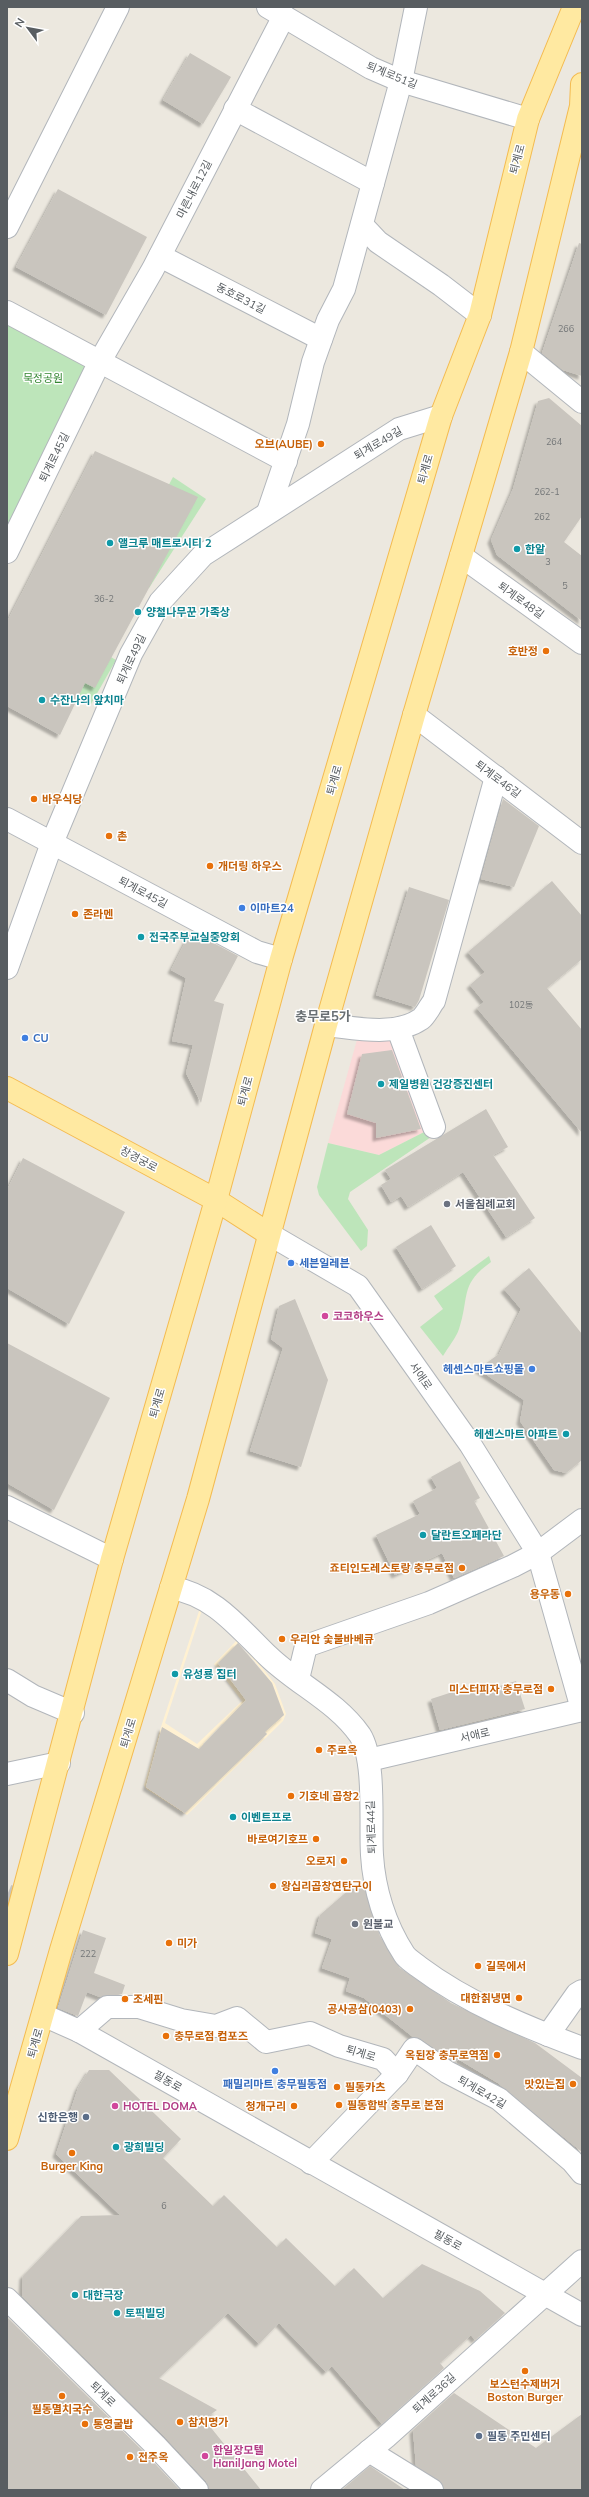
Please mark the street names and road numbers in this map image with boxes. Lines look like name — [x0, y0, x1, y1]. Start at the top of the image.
street label: 퇴계로51길 — [364, 58, 420, 92]
street label: 퇴계로 — [506, 143, 528, 175]
street label: 마른내로12길 — [173, 157, 215, 221]
street label: 동호로31길 — [214, 280, 268, 316]
street label: 퇴계로49길 — [351, 424, 405, 462]
street label: 퇴계로45길 — [36, 430, 72, 484]
street label: 퇴계로 — [414, 452, 436, 486]
street label: 퇴계로48길 — [495, 579, 547, 621]
street label: 퇴계로49길 — [113, 632, 149, 686]
street label: 퇴계로46길 — [472, 757, 524, 801]
street label: 퇴계로 — [323, 763, 345, 797]
street label: 퇴계로45길 — [116, 873, 170, 911]
street label: 퇴계로 — [234, 1075, 256, 1107]
street label: 창경궁로 — [118, 1143, 160, 1175]
street label: 서애로 — [407, 1360, 435, 1392]
street label: 퇴계로 — [146, 1386, 168, 1420]
street label: 퇴계로 — [117, 1716, 139, 1750]
street label: 서애로 — [459, 1725, 491, 1745]
street label: 퇴계로44길 — [363, 1800, 379, 1854]
street label: 퇴계로 — [24, 2026, 46, 2060]
street label: 퇴계로 — [344, 2042, 378, 2064]
street label: 필동로 — [151, 2067, 185, 2095]
street label: 퇴계로42길 — [455, 2073, 509, 2111]
street label: 필동로 — [431, 2227, 465, 2253]
street label: 퇴계로36길 — [409, 2370, 459, 2416]
street label: 퇴계로 — [87, 2378, 119, 2410]

